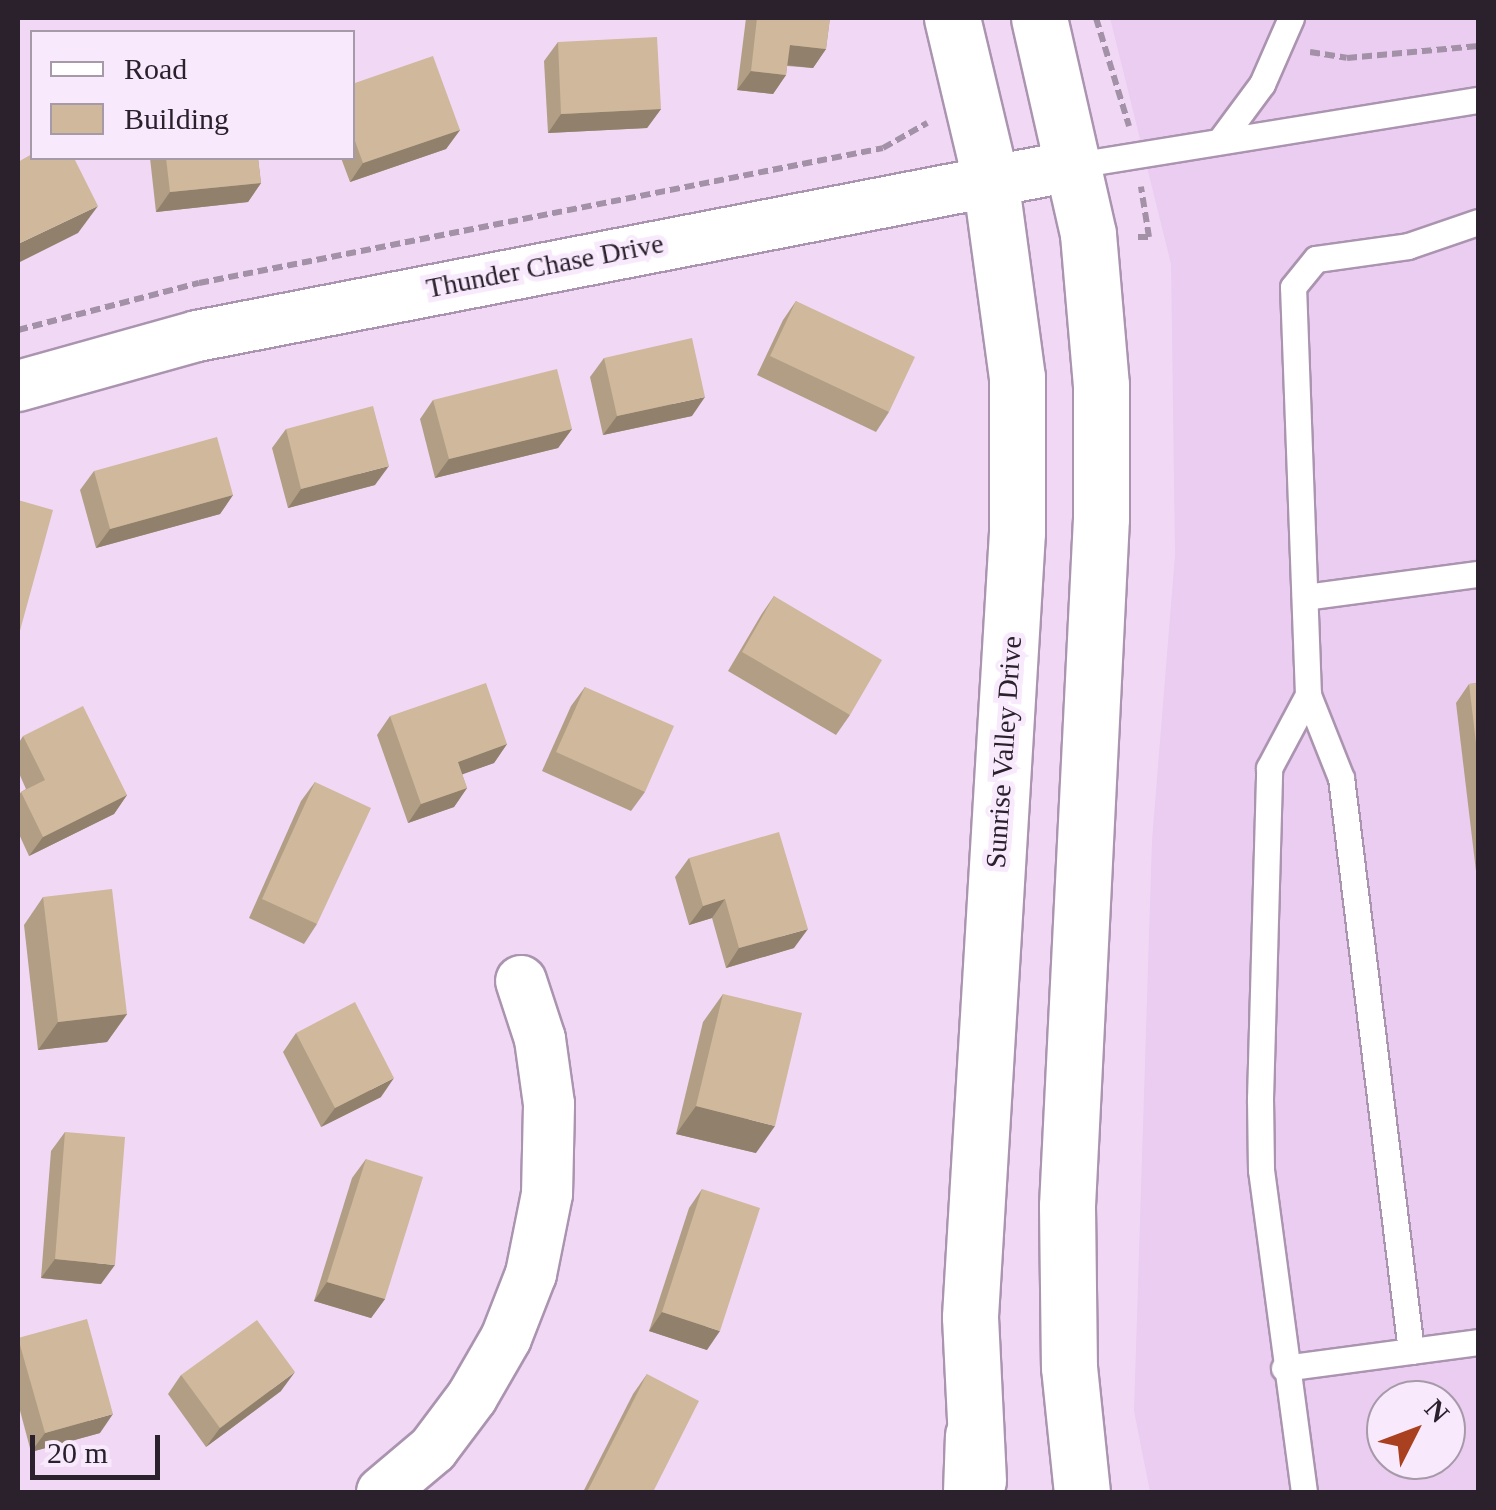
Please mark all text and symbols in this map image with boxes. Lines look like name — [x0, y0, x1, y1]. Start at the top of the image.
legend — [30, 30, 355, 160]
text: Road — [124, 52, 187, 85]
text: Building — [124, 102, 229, 135]
street label: Thunder Chase Drive — [423, 227, 667, 305]
street label: Sunrise Valley Drive — [979, 634, 1029, 870]
north arrow — [1366, 1380, 1466, 1480]
text: N — [1419, 1393, 1455, 1429]
scale bar — [35, 1415, 165, 1477]
text: 20 m — [47, 1436, 108, 1469]

